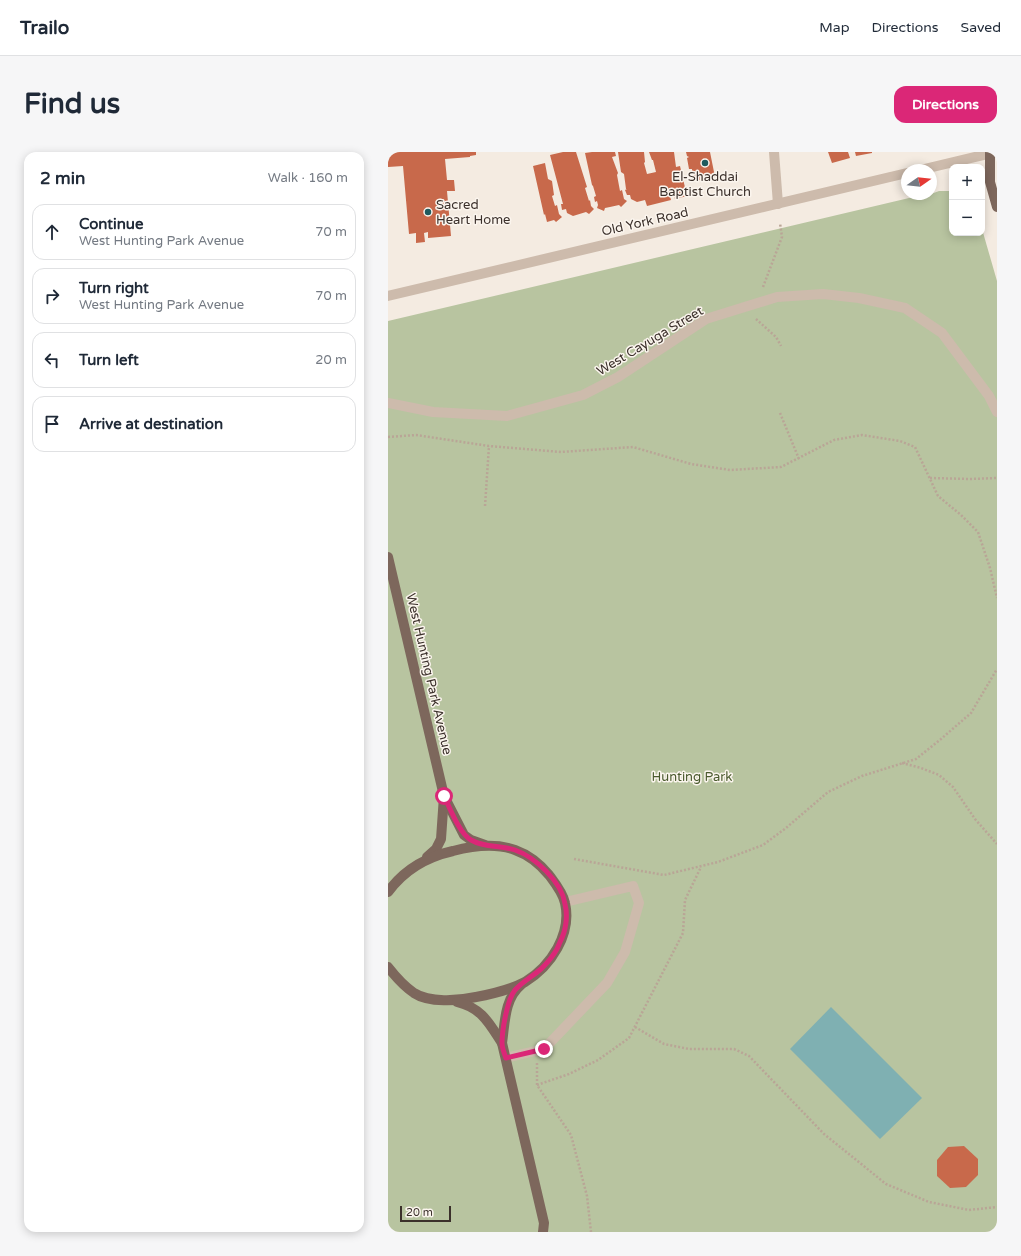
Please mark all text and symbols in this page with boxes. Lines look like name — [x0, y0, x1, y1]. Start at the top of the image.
text: Trailo — [20, 17, 69, 39]
text: Map — [819, 19, 850, 36]
text: Directions — [872, 19, 939, 36]
text: Saved — [961, 19, 1001, 36]
button: Directions — [894, 86, 997, 123]
text: Find us — [24, 87, 120, 121]
marker: El-Shaddai Baptist Church — [700, 158, 710, 168]
north arrow — [901, 164, 937, 200]
map controls — [949, 164, 985, 236]
button: + — [949, 164, 985, 200]
text: 2 min — [40, 168, 85, 189]
place label: El-Shaddai Baptist Church — [659, 169, 751, 200]
text: Walk · 160 m — [268, 170, 348, 186]
place label: Sacred Heart Home — [436, 197, 510, 228]
button: − — [949, 200, 985, 236]
street label: Old York Road — [600, 204, 690, 240]
marker: Sacred Heart Home — [423, 207, 433, 217]
text: Continue — [79, 215, 143, 233]
icon: ahead — [41, 221, 63, 243]
text: 70 m — [315, 224, 347, 240]
text: West Hunting Park Avenue — [79, 233, 244, 249]
text: Turn right — [79, 279, 149, 297]
icon: right — [41, 285, 63, 307]
text: 70 m — [315, 288, 347, 304]
text: West Hunting Park Avenue — [79, 297, 244, 313]
street label: West Cayuga Street — [594, 303, 706, 379]
icon: left — [41, 349, 63, 371]
text: Turn left — [79, 351, 139, 369]
text: 20 m — [315, 352, 347, 368]
icon: arrive — [41, 413, 63, 435]
text: Arrive at destination — [79, 415, 223, 433]
street label: West Hunting Park Avenue — [403, 592, 455, 756]
park label: Hunting Park — [652, 769, 732, 785]
route start — [435, 787, 453, 805]
route end — [535, 1040, 553, 1058]
scale bar — [400, 1204, 451, 1223]
text: 20 m — [406, 1206, 433, 1219]

